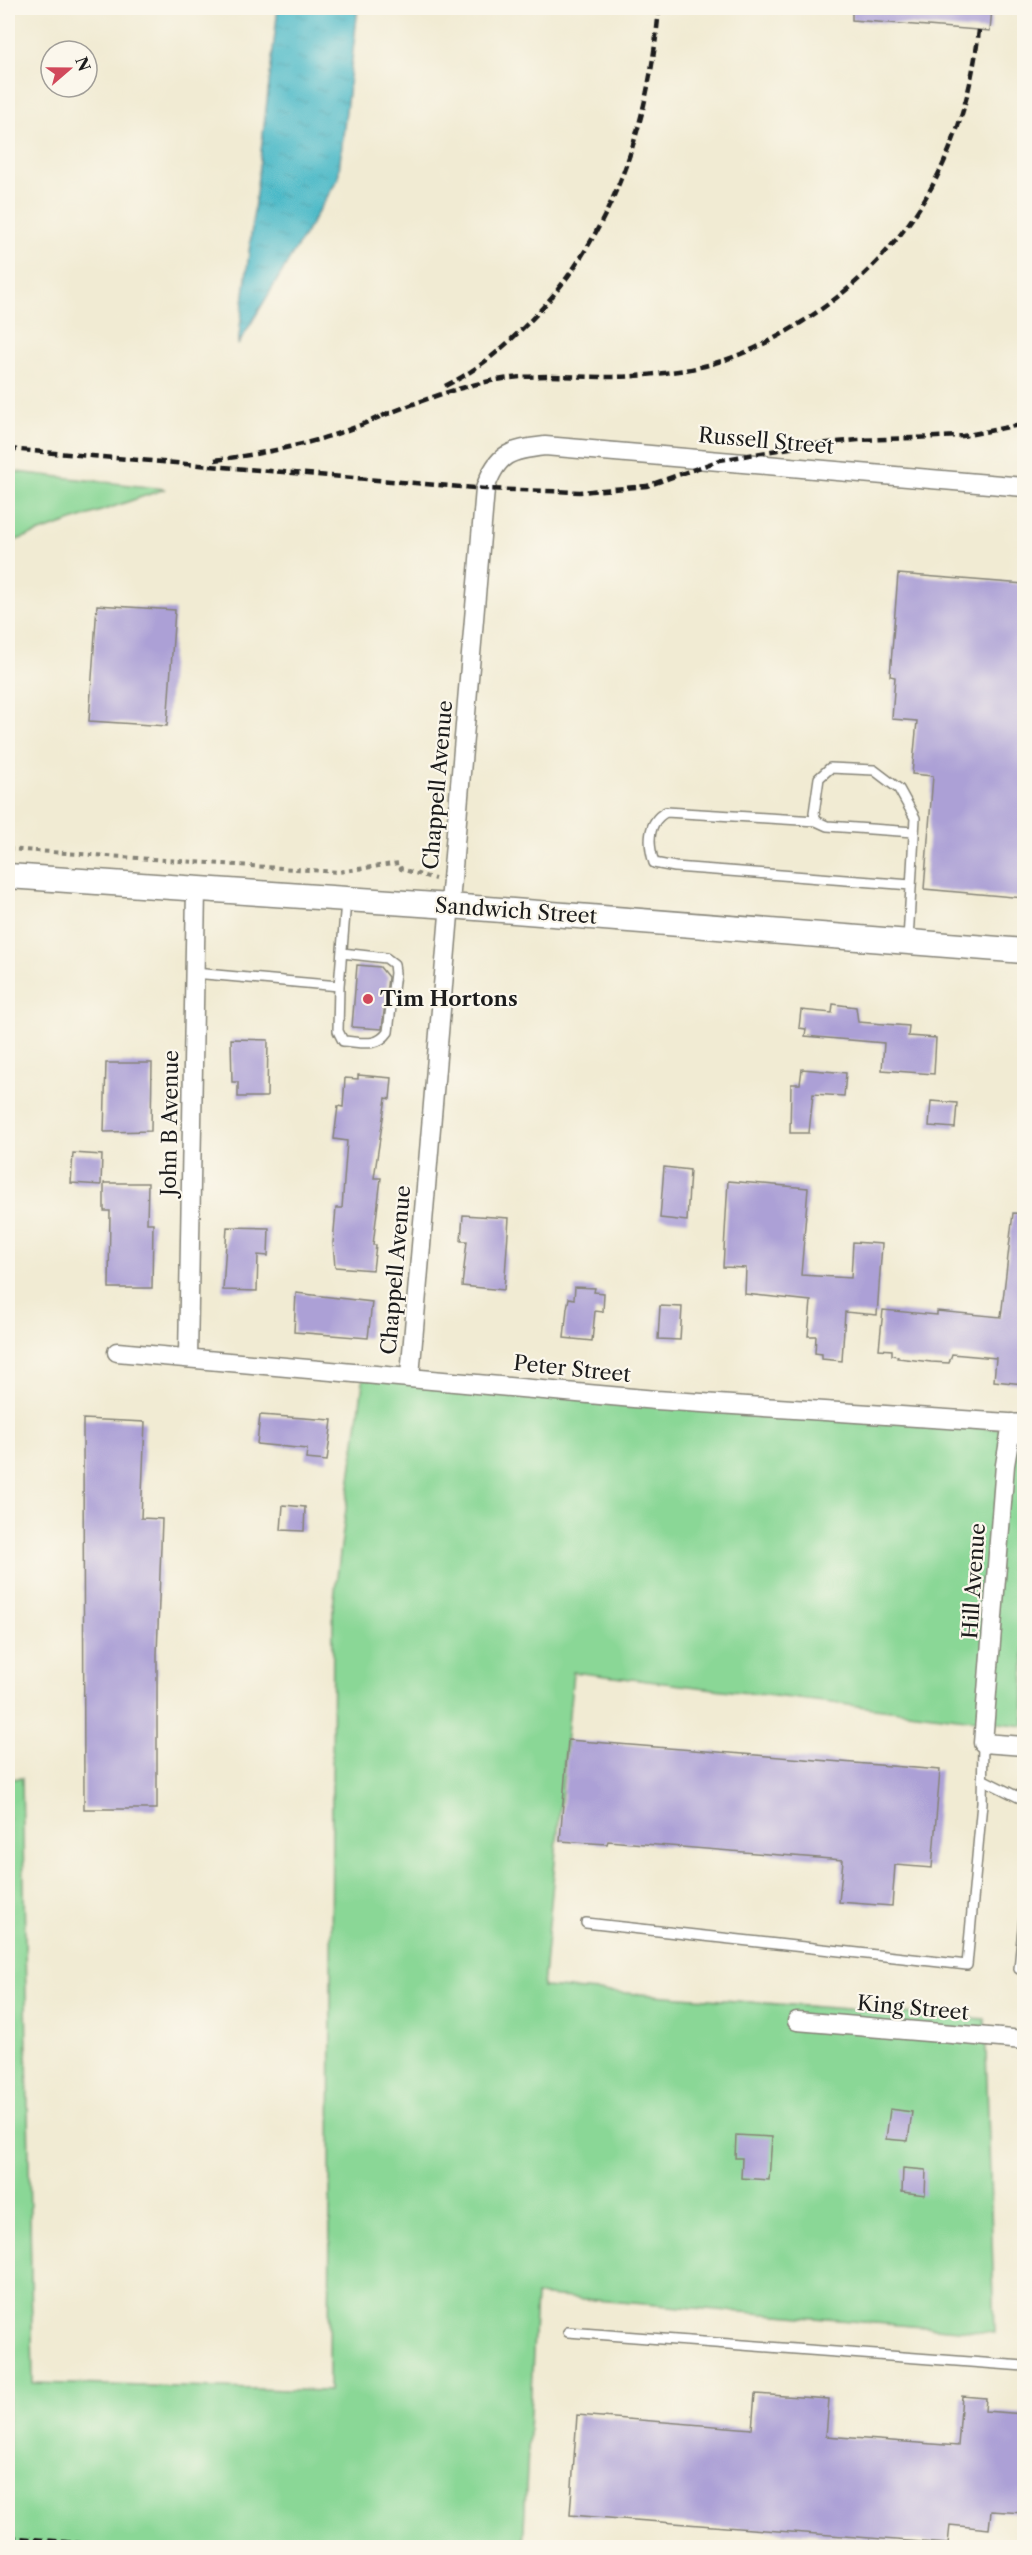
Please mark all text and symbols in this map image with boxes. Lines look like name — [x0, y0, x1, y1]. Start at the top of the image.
north arrow — [39, 39, 99, 99]
text: N — [71, 54, 95, 74]
street label: Russell Street — [697, 422, 835, 459]
street label: Chappell Avenue — [418, 699, 457, 871]
street label: Sandwich Street — [434, 892, 598, 929]
place label: Tim Hortons — [380, 986, 518, 1011]
marker: Tim Hortons — [361, 992, 375, 1006]
street label: John B Avenue — [156, 1050, 183, 1199]
street label: Chappell Avenue — [376, 1184, 415, 1356]
street label: Peter Street — [512, 1350, 633, 1387]
street label: Hill Avenue — [957, 1522, 990, 1640]
street label: King Street — [856, 1990, 971, 2025]

